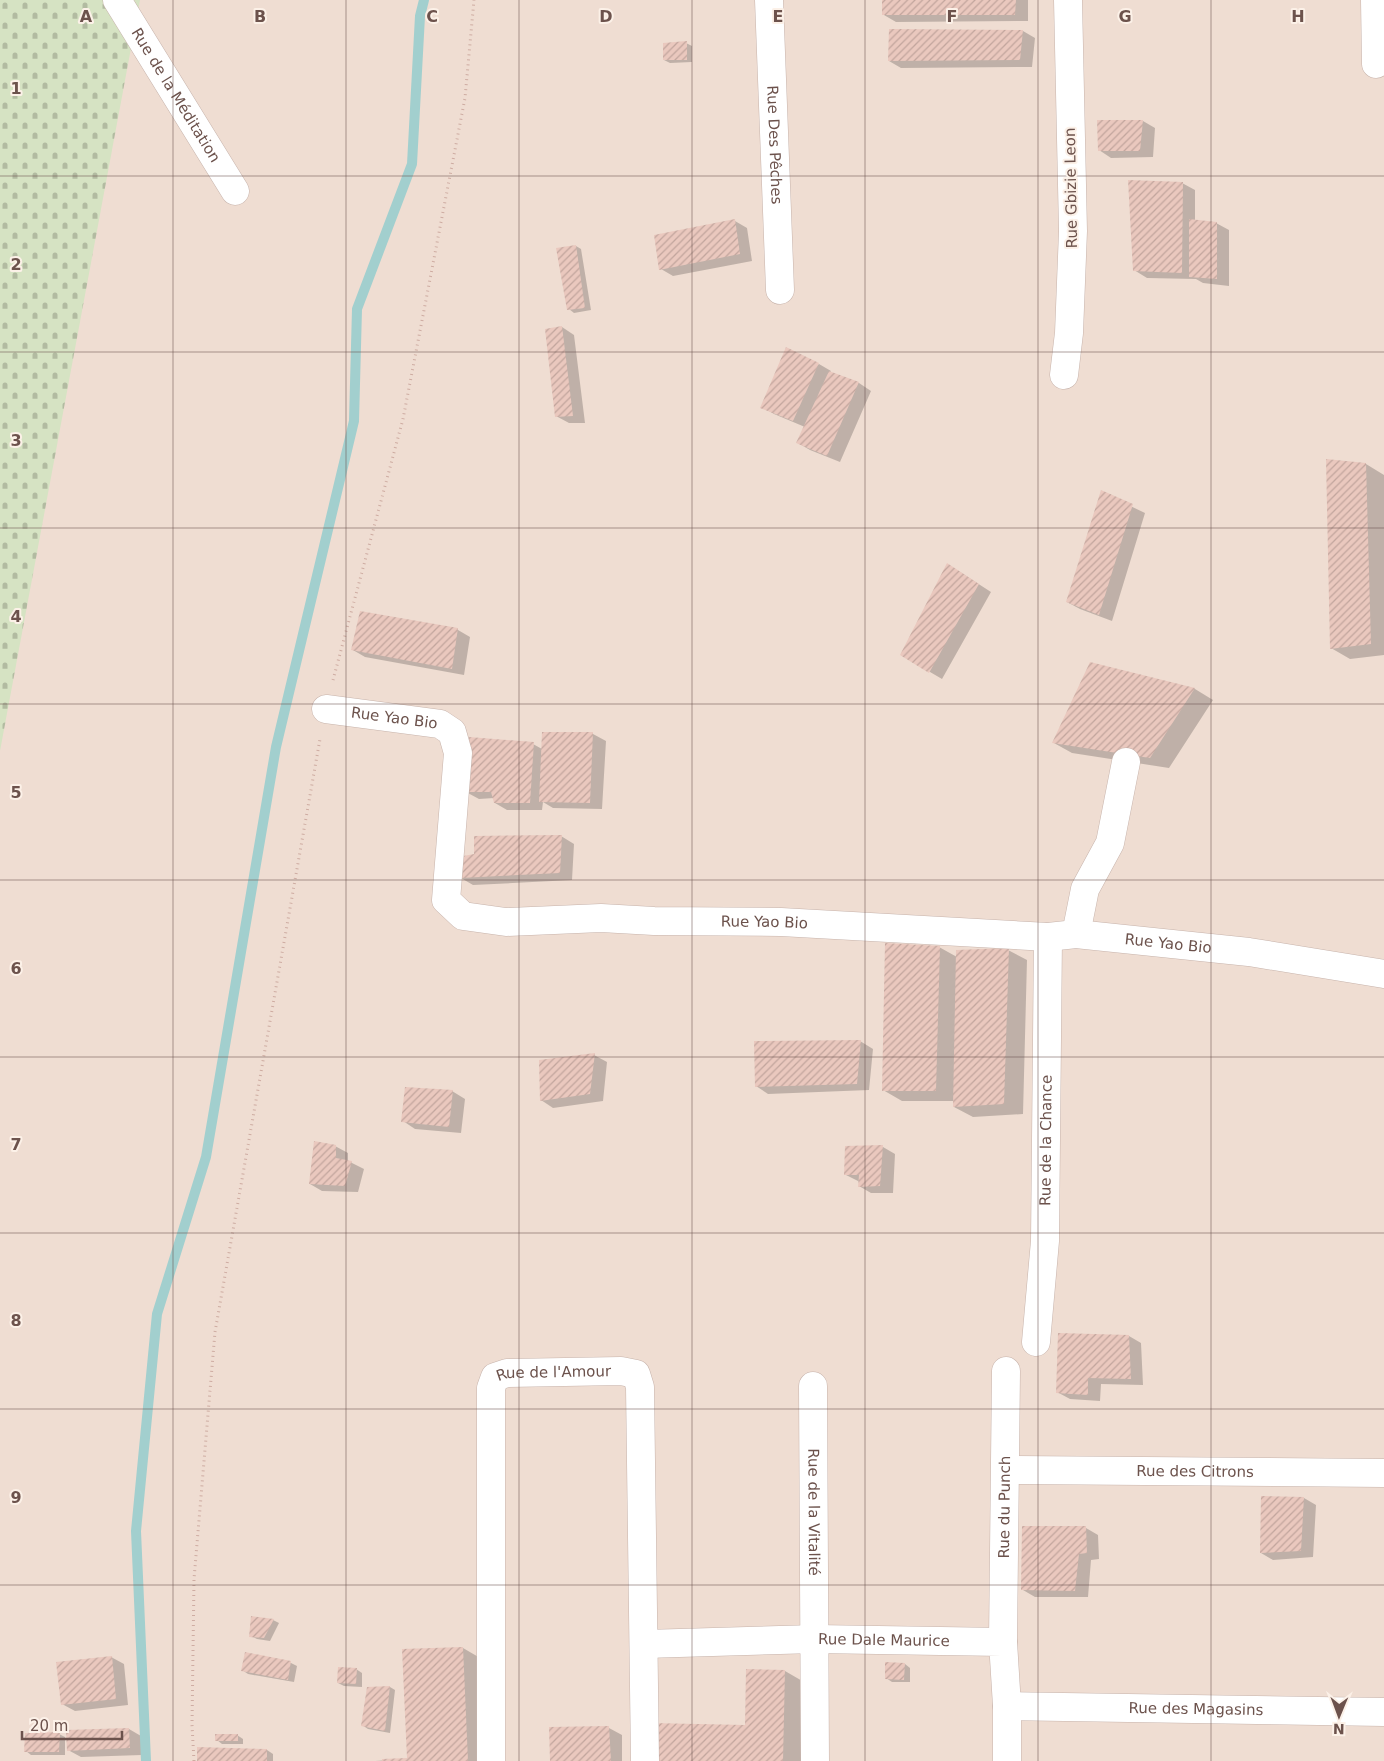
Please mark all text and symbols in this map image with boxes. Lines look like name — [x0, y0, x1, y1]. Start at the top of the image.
text: A — [80, 7, 93, 26]
text: B — [254, 7, 266, 26]
text: C — [426, 7, 438, 26]
text: D — [599, 7, 613, 26]
text: E — [773, 7, 783, 26]
text: F — [947, 7, 957, 26]
text: G — [1118, 7, 1132, 26]
text: H — [1291, 7, 1305, 26]
street label: Rue de la Méditation — [128, 25, 224, 166]
text: 1 — [10, 79, 22, 98]
street label: Rue Des Pêches — [763, 85, 786, 205]
street label: Rue Gbizie Leon — [1061, 128, 1081, 248]
text: 2 — [10, 255, 22, 274]
text: 3 — [10, 431, 22, 450]
text: 4 — [10, 607, 22, 626]
street label: Rue Yao Bio — [350, 703, 439, 733]
text: 5 — [10, 783, 22, 802]
street label: Rue Yao Bio — [721, 913, 808, 932]
street label: Rue Yao Bio — [1124, 930, 1213, 957]
text: 6 — [10, 959, 22, 978]
street label: Rue de la Chance — [1036, 1075, 1056, 1206]
text: 7 — [10, 1135, 22, 1154]
text: 8 — [10, 1311, 22, 1330]
street label: Rue de l'Amour — [494, 1362, 612, 1385]
street label: Rue de la Vitalité — [804, 1448, 823, 1576]
street label: Rue du Punch — [995, 1456, 1014, 1558]
street label: Rue des Citrons — [1136, 1462, 1254, 1481]
text: 9 — [10, 1488, 22, 1507]
street label: Rue Dale Maurice — [818, 1630, 950, 1650]
north arrow — [1314, 1691, 1364, 1741]
street label: Rue des Magasins — [1128, 1699, 1264, 1719]
scale bar — [22, 1708, 122, 1740]
text: 20 m — [30, 1717, 68, 1735]
text: N — [1333, 1721, 1345, 1737]

